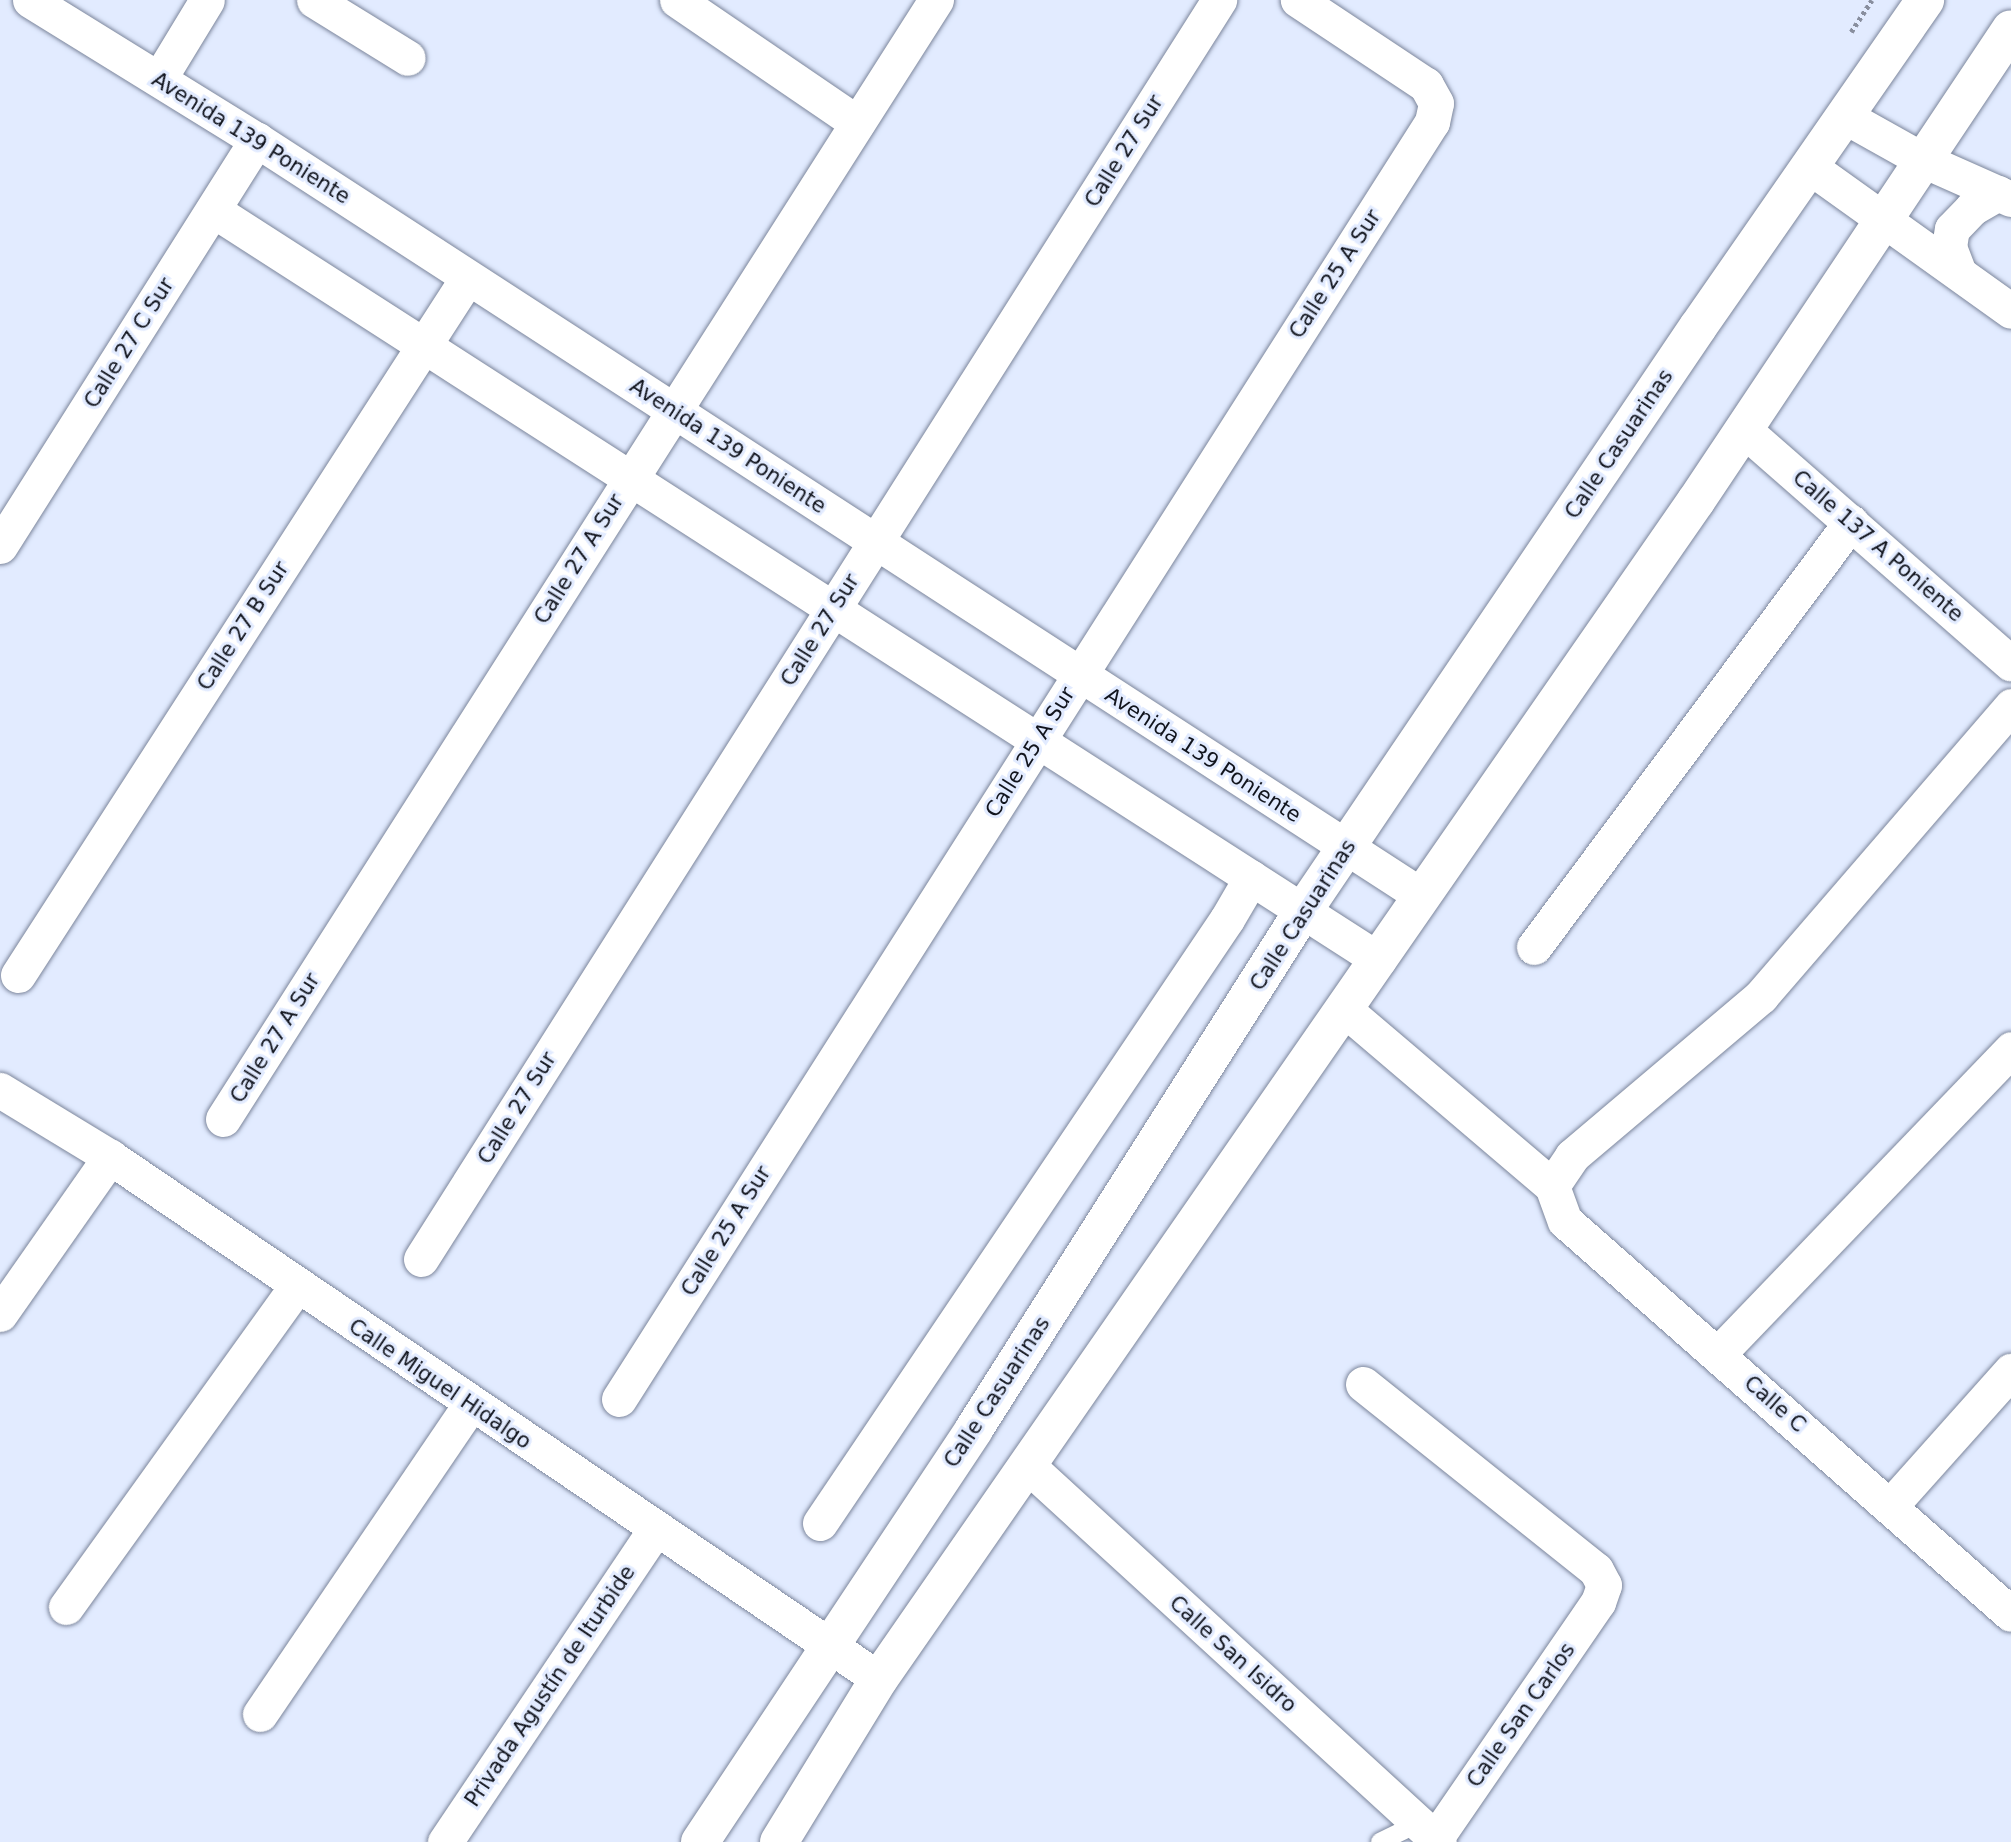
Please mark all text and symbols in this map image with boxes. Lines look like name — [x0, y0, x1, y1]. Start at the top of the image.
street label: Avenida 139 Poniente — [147, 67, 355, 209]
street label: Calle 27 Sur — [1080, 90, 1168, 212]
street label: Calle 25 A Sur — [1284, 205, 1386, 343]
street label: Calle 27 C Sur — [79, 273, 179, 413]
street label: Calle Casuarinas — [1560, 364, 1678, 524]
street label: Avenida 139 Poniente — [625, 373, 831, 519]
street label: Calle 137 A Poniente — [1788, 465, 1968, 627]
street label: Calle 27 A Sur — [529, 489, 629, 629]
street label: Calle 27 B Sur — [192, 557, 294, 695]
street label: Calle 27 Sur — [776, 569, 864, 691]
street label: Calle 25 A Sur — [980, 682, 1080, 822]
street label: Avenida 139 Poniente — [1100, 682, 1306, 828]
street label: Calle Casuarinas — [1245, 835, 1361, 995]
street label: Calle 27 A Sur — [225, 968, 325, 1108]
street label: Calle 27 Sur — [473, 1047, 561, 1169]
street label: Calle 25 A Sur — [676, 1161, 776, 1301]
street label: Calle Casuarinas — [939, 1312, 1055, 1472]
street label: Calle Miguel Hidalgo — [344, 1314, 536, 1454]
street label: Calle C — [1739, 1370, 1811, 1438]
street label: Privada Agustín de Iturbide — [460, 1561, 640, 1811]
street label: Calle San Isidro — [1164, 1590, 1302, 1718]
street label: Calle San Carlos — [1462, 1638, 1580, 1792]

